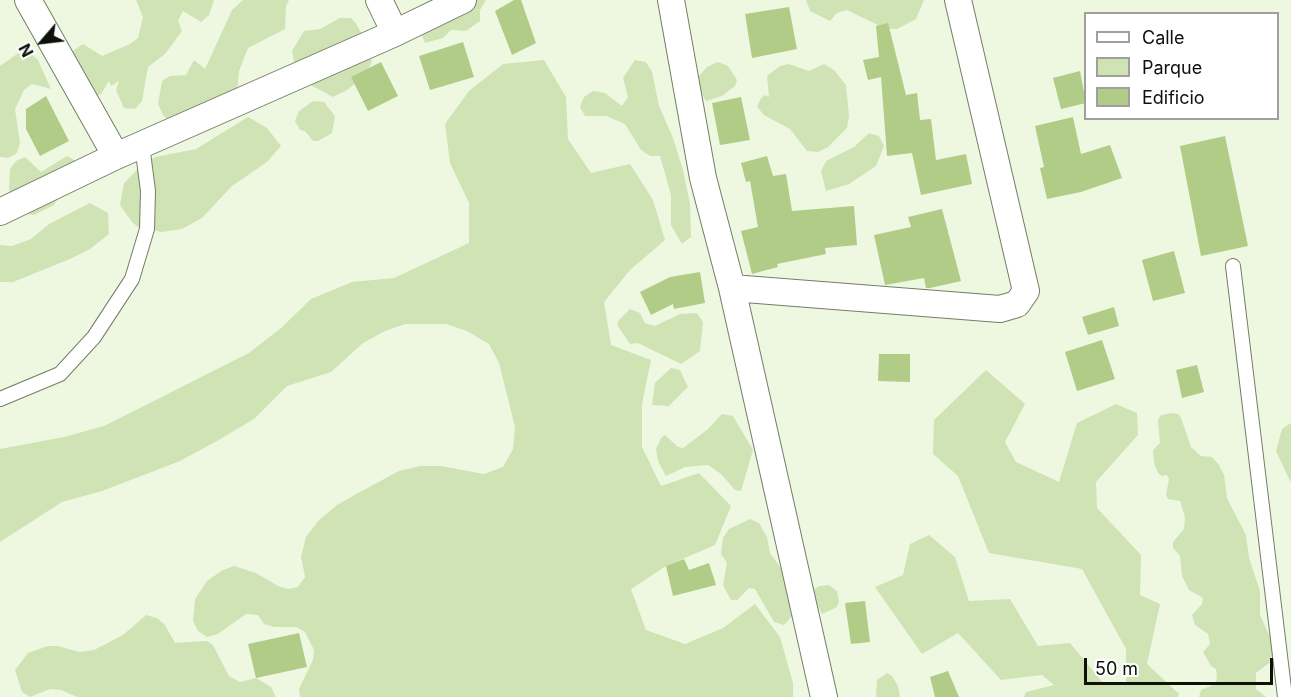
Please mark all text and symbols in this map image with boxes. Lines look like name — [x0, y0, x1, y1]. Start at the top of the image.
north arrow — [12, 12, 72, 72]
legend — [1084, 12, 1279, 120]
text: Calle — [1142, 27, 1184, 48]
text: N — [14, 40, 38, 61]
text: Parque — [1142, 57, 1202, 78]
text: Edificio — [1142, 87, 1205, 108]
scale bar — [1087, 646, 1276, 684]
text: 50 m — [1095, 658, 1138, 679]

